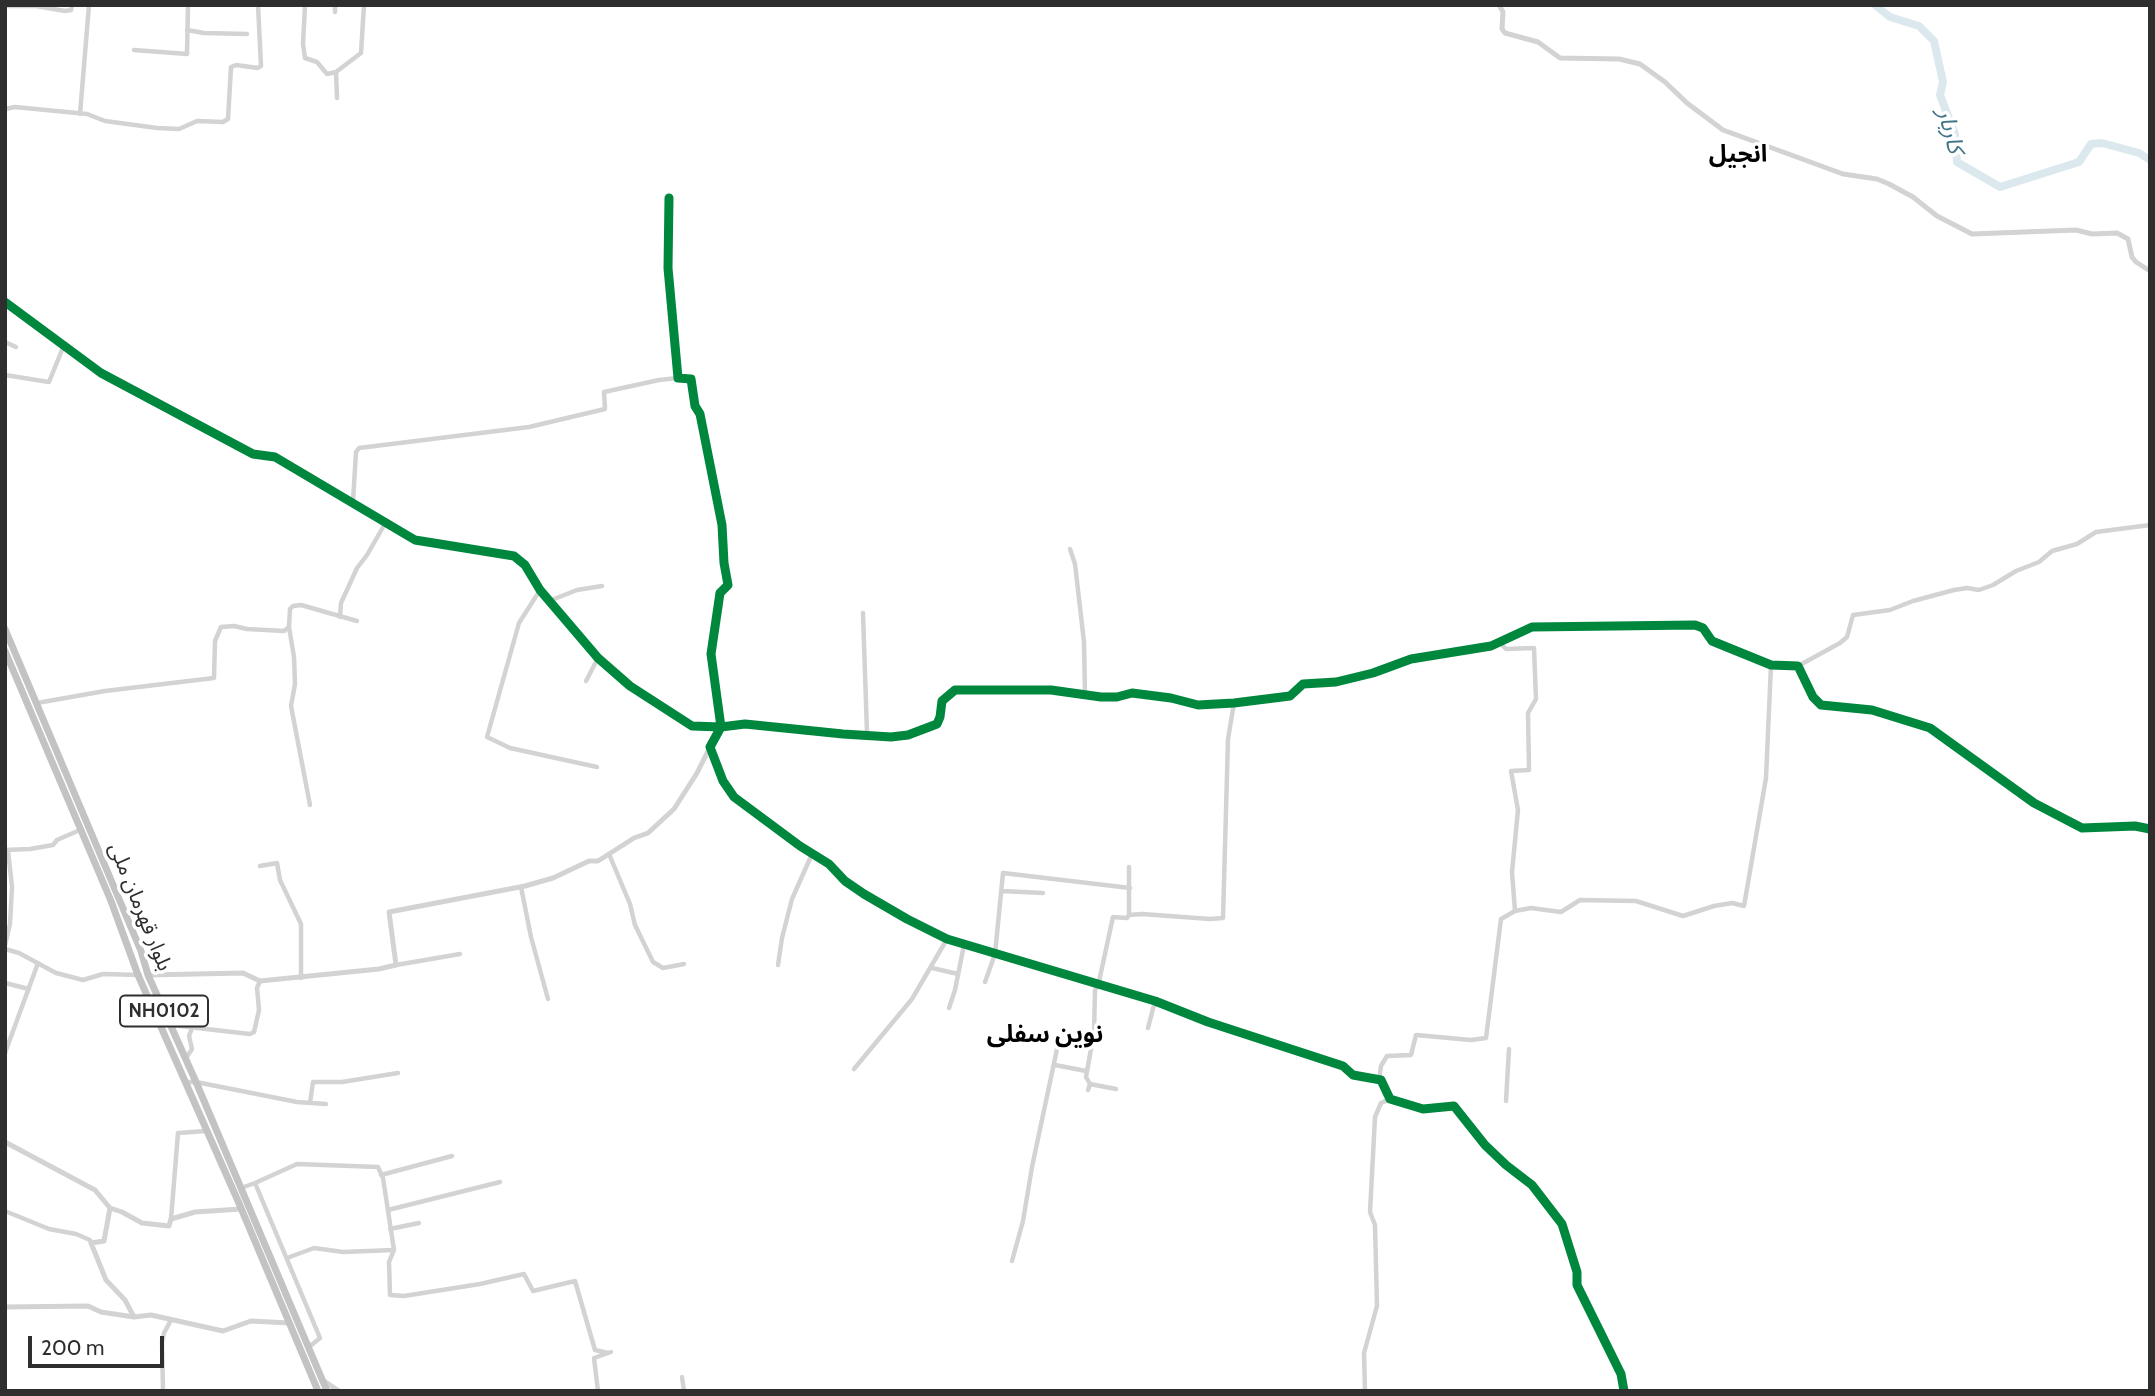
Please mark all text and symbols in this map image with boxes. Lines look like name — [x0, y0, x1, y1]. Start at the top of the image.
water label: کاربار — [1931, 106, 1969, 156]
district label: انجيل — [1709, 141, 1767, 169]
street label: بلوار قهرمان ملی — [103, 839, 177, 975]
road number: NH0102 — [120, 995, 208, 1026]
district label: نوین سفلى — [987, 1021, 1103, 1049]
scale bar — [32, 1322, 168, 1366]
text: 200 m — [41, 1335, 104, 1360]

